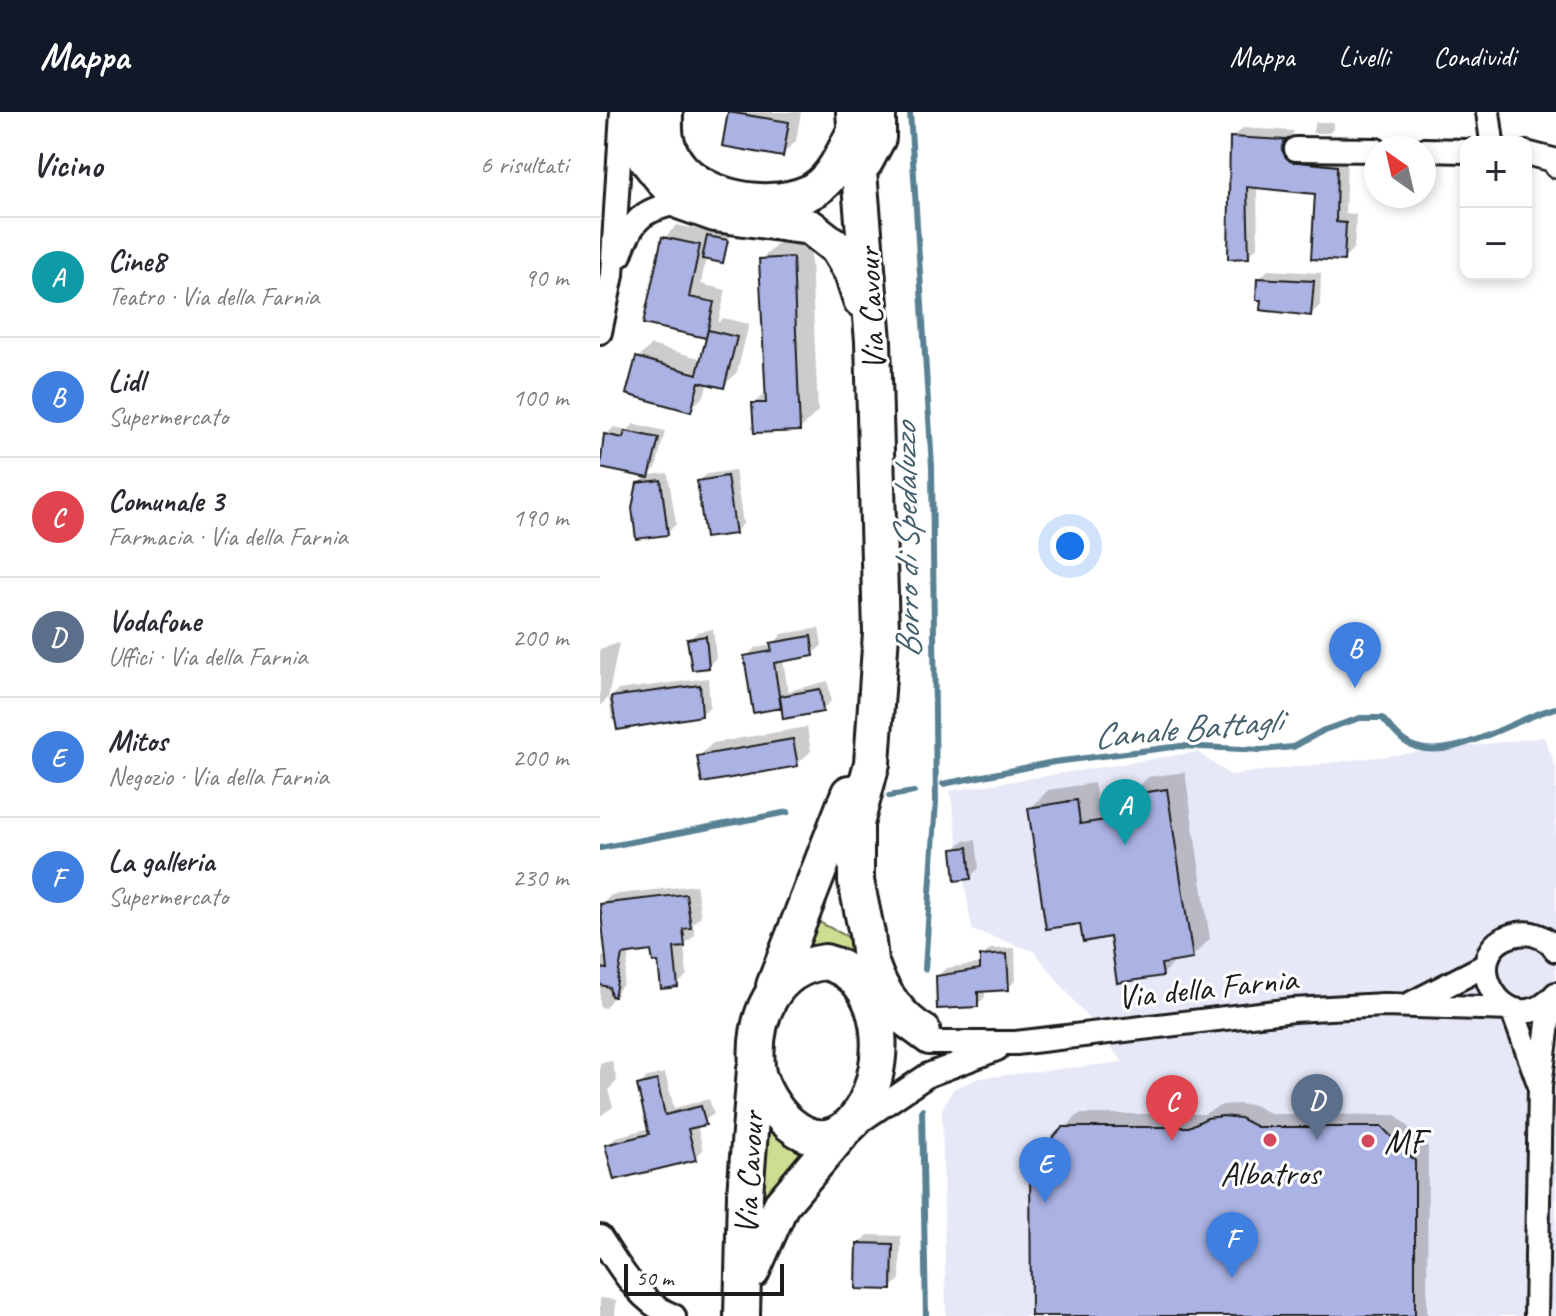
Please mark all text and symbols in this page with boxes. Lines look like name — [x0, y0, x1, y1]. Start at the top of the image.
text: Mappa — [40, 33, 129, 80]
text: Mappa — [1230, 39, 1295, 74]
text: Livelli — [1339, 39, 1389, 74]
text: Condividi — [1433, 39, 1516, 74]
north arrow — [1364, 136, 1436, 208]
map controls — [1460, 136, 1532, 280]
button: + — [1460, 136, 1532, 208]
text: Vicino — [32, 143, 102, 186]
text: 6 risultati — [480, 148, 568, 181]
button: − — [1460, 208, 1532, 280]
text: Cine8 — [108, 242, 165, 280]
street label: Via Cavour — [846, 244, 895, 372]
text: A — [51, 261, 65, 294]
text: 90 m — [524, 261, 568, 294]
text: Teatro · Via della Farnia — [108, 280, 319, 313]
text: Lidl — [108, 362, 144, 400]
text: B — [51, 381, 65, 414]
text: 100 m — [512, 381, 568, 414]
text: Supermercato — [108, 400, 228, 433]
water label: Borro di Spedaluzzo — [881, 418, 931, 659]
text: Comunale 3 — [108, 482, 224, 520]
text: C — [52, 501, 64, 534]
text: 190 m — [512, 501, 568, 534]
text: Farmacia · Via della Farnia — [108, 520, 348, 553]
your location — [1050, 526, 1090, 566]
text: Vodafone — [108, 602, 201, 640]
text: D — [50, 621, 66, 654]
text: 200 m — [512, 621, 568, 654]
pin: B — [1329, 622, 1381, 688]
text: Uffici · Via della Farnia — [108, 640, 307, 673]
water label: Canale Battagli — [1091, 696, 1292, 759]
text: Mitos — [108, 722, 167, 760]
text: E — [51, 741, 65, 774]
text: 200 m — [512, 741, 568, 774]
text: Negozio · Via della Farnia — [108, 760, 329, 793]
pin: A — [1099, 779, 1151, 845]
text: La galleria — [108, 842, 214, 880]
text: F — [52, 861, 64, 894]
text: 230 m — [512, 861, 568, 894]
text: Supermercato — [108, 880, 228, 913]
street label: Via della Farnia — [1115, 956, 1301, 1018]
pin: D — [1291, 1074, 1343, 1140]
pin: C — [1146, 1075, 1198, 1141]
street label: Via Cavour — [724, 1108, 773, 1236]
place label: MF — [1384, 1120, 1431, 1163]
marker: Albatros — [1261, 1131, 1279, 1149]
marker: MF — [1359, 1132, 1377, 1150]
pin: E — [1019, 1137, 1071, 1203]
place label: Albatros — [1220, 1152, 1322, 1195]
pin: F — [1206, 1212, 1258, 1278]
scale bar — [624, 1260, 784, 1296]
text: 50 m — [636, 1264, 673, 1292]

